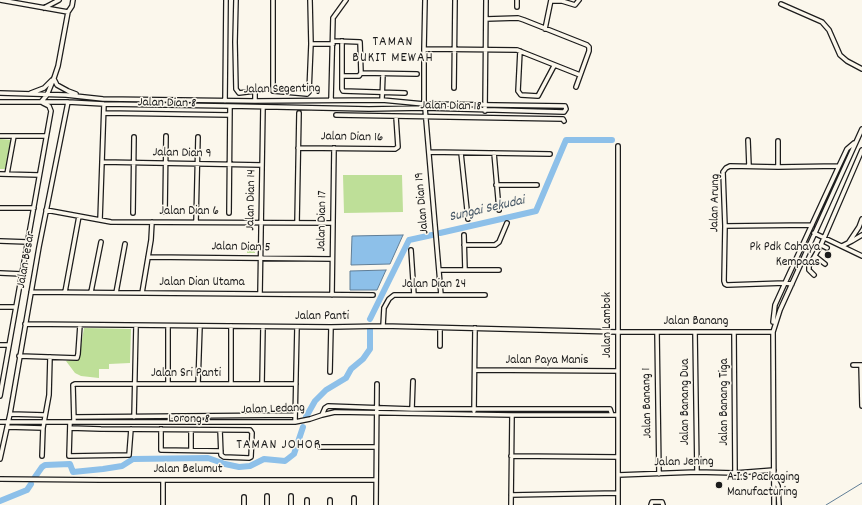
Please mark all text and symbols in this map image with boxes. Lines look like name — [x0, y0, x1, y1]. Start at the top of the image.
district label: TAMAN BUKIT MEWAH — [352, 35, 434, 68]
street label: Jalan Segenting — [243, 82, 321, 98]
street label: Jalan Dian 8 — [138, 96, 196, 112]
street label: Jalan Dian 18 — [420, 99, 482, 115]
street label: Jalan Dian 16 — [321, 130, 383, 146]
street label: Jalan Dian 9 — [152, 146, 212, 162]
street label: Jalan Dian 14 — [244, 169, 260, 231]
street label: Jalan Dian 19 — [413, 171, 433, 235]
street label: Jalan Arung — [708, 174, 724, 232]
street label: Jalan Dian 17 — [315, 190, 331, 252]
water label: Sungai Sekudai — [448, 193, 526, 227]
street label: Jalan Dian 6 — [159, 204, 219, 220]
street label: Jalan Besar — [14, 230, 40, 290]
street label: Jalan Dian 5 — [211, 240, 271, 256]
place label: Pk Pdk Cahaya Kempaas — [750, 240, 820, 271]
marker: Pk Pdk Cahaya Kempaas — [823, 250, 833, 260]
street label: Jalan Dian Utama — [159, 275, 245, 291]
street label: Jalan Dian 24 — [402, 277, 466, 293]
street label: Jalan Lambok — [600, 292, 616, 358]
street label: Jalan Panti — [295, 309, 349, 325]
street label: Jalan Banang — [663, 314, 729, 330]
street label: Jalan Paya Manis — [506, 353, 588, 369]
street label: Jalan Banang Tiga — [717, 358, 733, 446]
street label: Jalan Banang Dua — [678, 359, 694, 445]
street label: Jalan Sri Panti — [151, 366, 221, 382]
street label: Jalan Banang 1 — [640, 367, 656, 439]
street label: Jalan Ledang — [241, 401, 305, 419]
street label: Lorong 8 — [168, 412, 210, 428]
district label: TAMAN JOHOR — [236, 438, 322, 454]
street label: Jalan Jening — [654, 455, 714, 471]
street label: Jalan Belumut — [154, 462, 222, 478]
place label: A.I.S Packaging Manufacturing — [727, 470, 800, 501]
marker: A.I.S Packaging Manufacturing — [714, 480, 724, 490]

